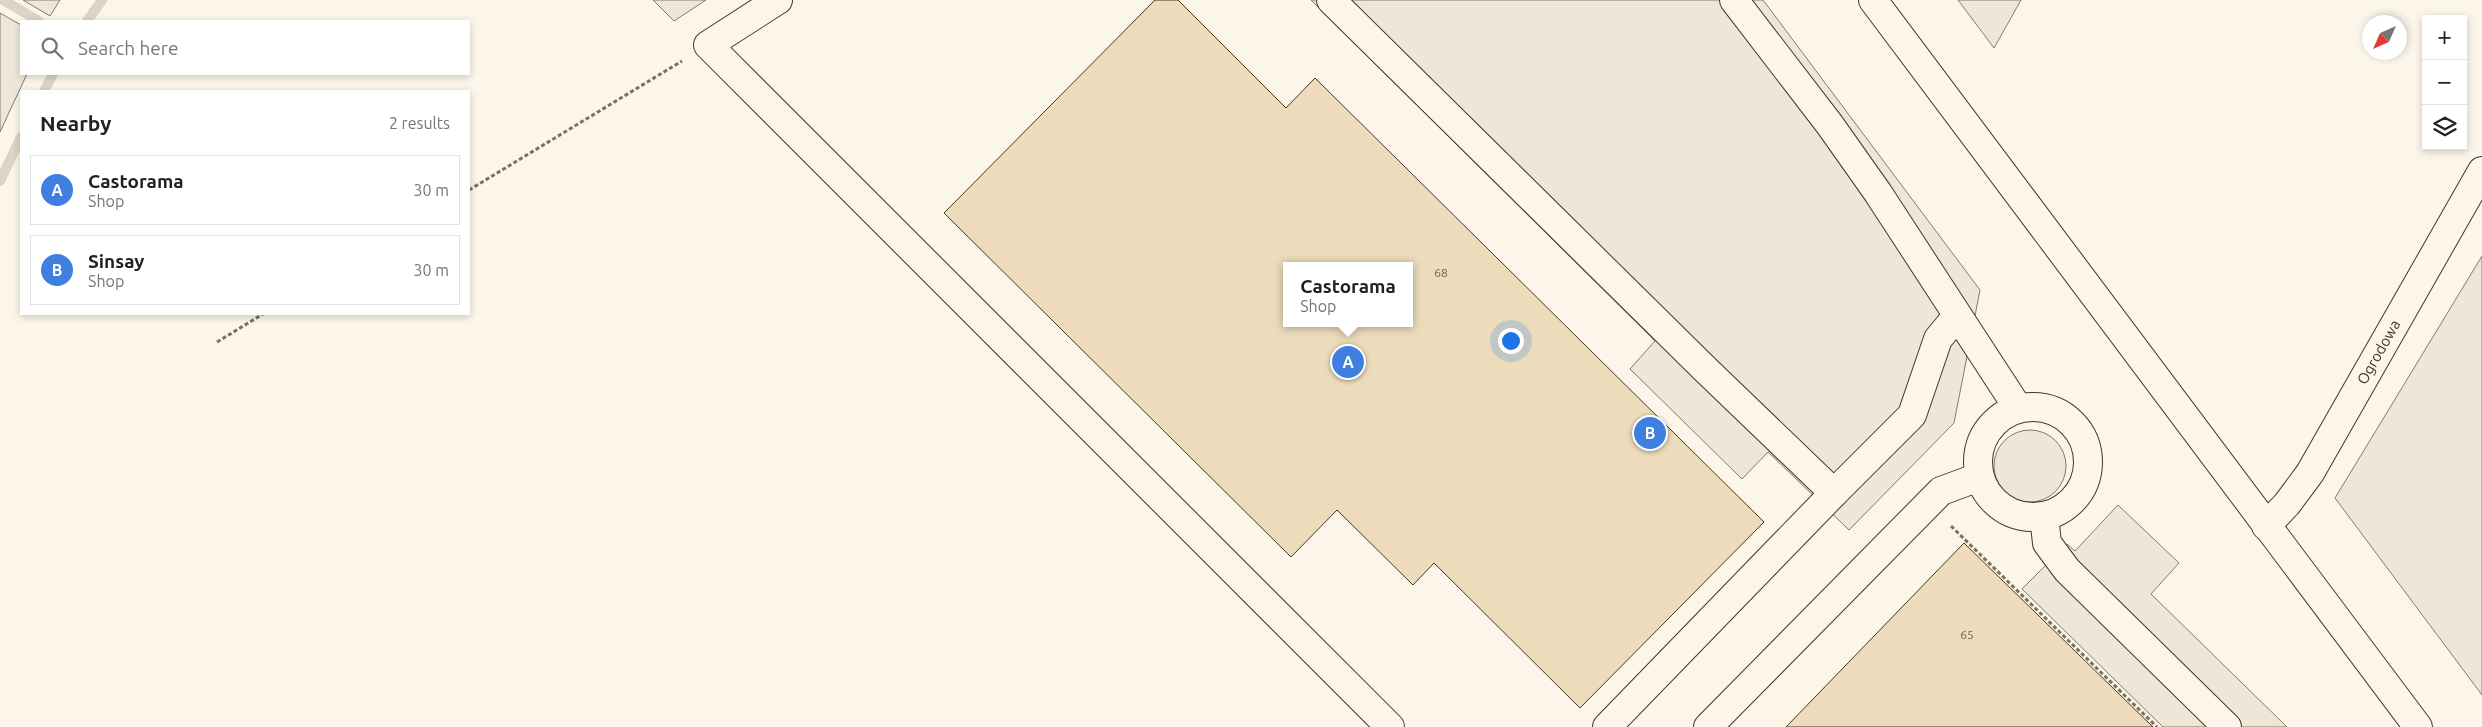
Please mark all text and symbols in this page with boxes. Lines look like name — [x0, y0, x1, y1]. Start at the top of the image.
north arrow — [2362, 15, 2407, 60]
map controls — [2422, 15, 2467, 150]
button: + — [2422, 15, 2467, 60]
search box — [20, 20, 470, 75]
icon: search — [38, 34, 66, 62]
text: Search here — [78, 37, 178, 59]
button: − — [2422, 60, 2467, 105]
button: layers — [2422, 105, 2467, 150]
text: Nearby — [40, 111, 111, 135]
text: 2 results — [389, 114, 450, 132]
text: Castorama — [88, 170, 184, 192]
text: A — [51, 181, 63, 199]
text: 30 m — [413, 181, 449, 199]
text: Shop — [88, 192, 124, 210]
text: Sinsay — [88, 250, 144, 272]
text: B — [52, 261, 62, 279]
text: 30 m — [413, 261, 449, 279]
popup — [1283, 262, 1413, 327]
house number: 68 — [1434, 266, 1448, 279]
text: Shop — [88, 272, 124, 290]
text: Castorama — [1300, 275, 1396, 297]
text: Shop — [1300, 297, 1336, 315]
street label: Ogrodowa — [2353, 317, 2403, 387]
your location — [1498, 328, 1524, 354]
pin: A — [1332, 343, 1364, 381]
pin: B — [1634, 414, 1666, 452]
house number: 65 — [1960, 628, 1974, 641]

